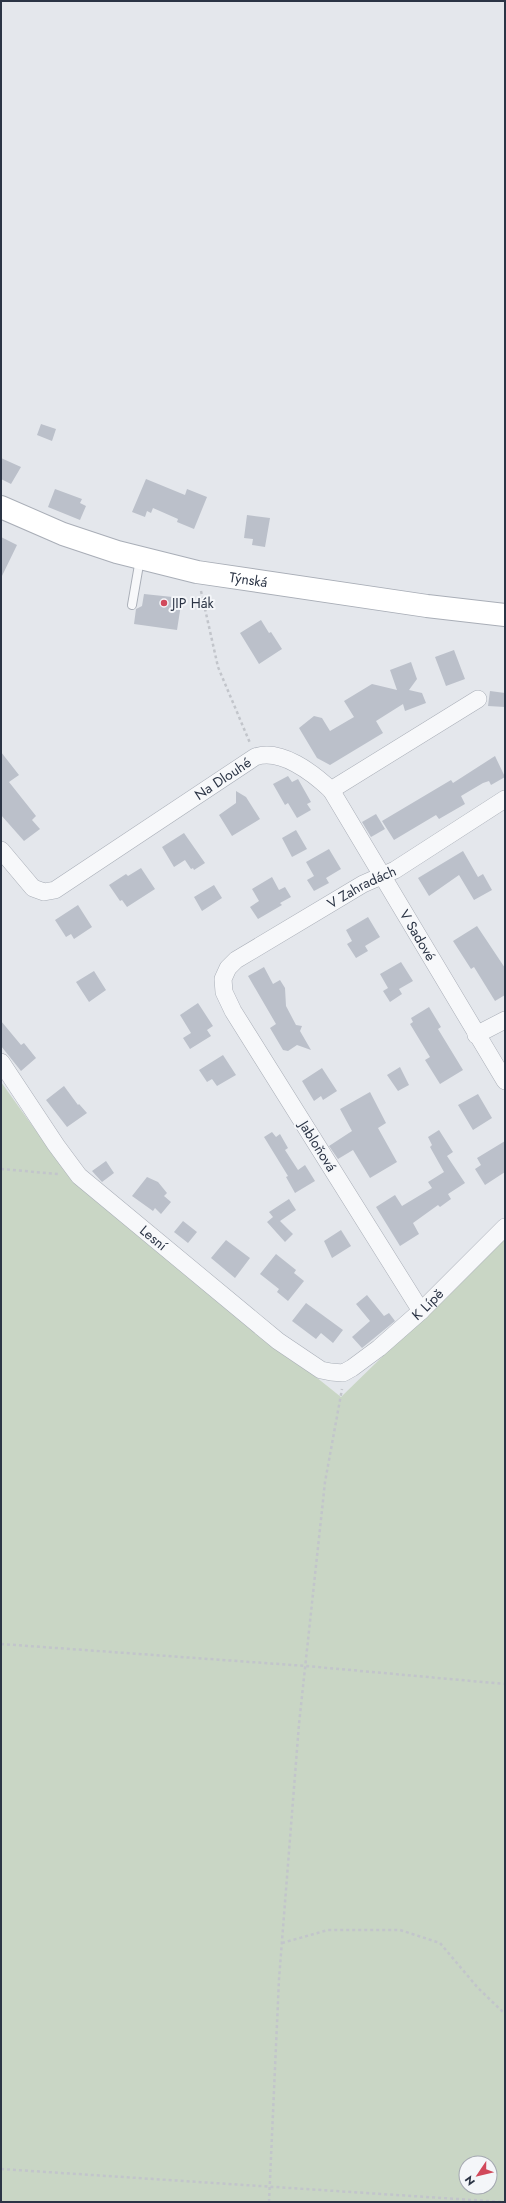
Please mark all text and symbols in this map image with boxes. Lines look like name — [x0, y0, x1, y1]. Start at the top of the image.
street label: Týnská — [228, 567, 269, 592]
place label: JIP Hák — [170, 593, 214, 613]
marker: JIP Hák — [159, 598, 169, 608]
street label: Na Dlouhé — [190, 752, 255, 805]
street label: V Zahradách — [323, 861, 399, 913]
street label: V Sadové — [395, 906, 441, 964]
street label: Jabloňová — [293, 1115, 341, 1175]
street label: Lesní — [136, 1220, 173, 1256]
street label: K Lípě — [407, 1284, 448, 1325]
north arrow — [458, 2155, 498, 2195]
text: N — [461, 2173, 479, 2189]

